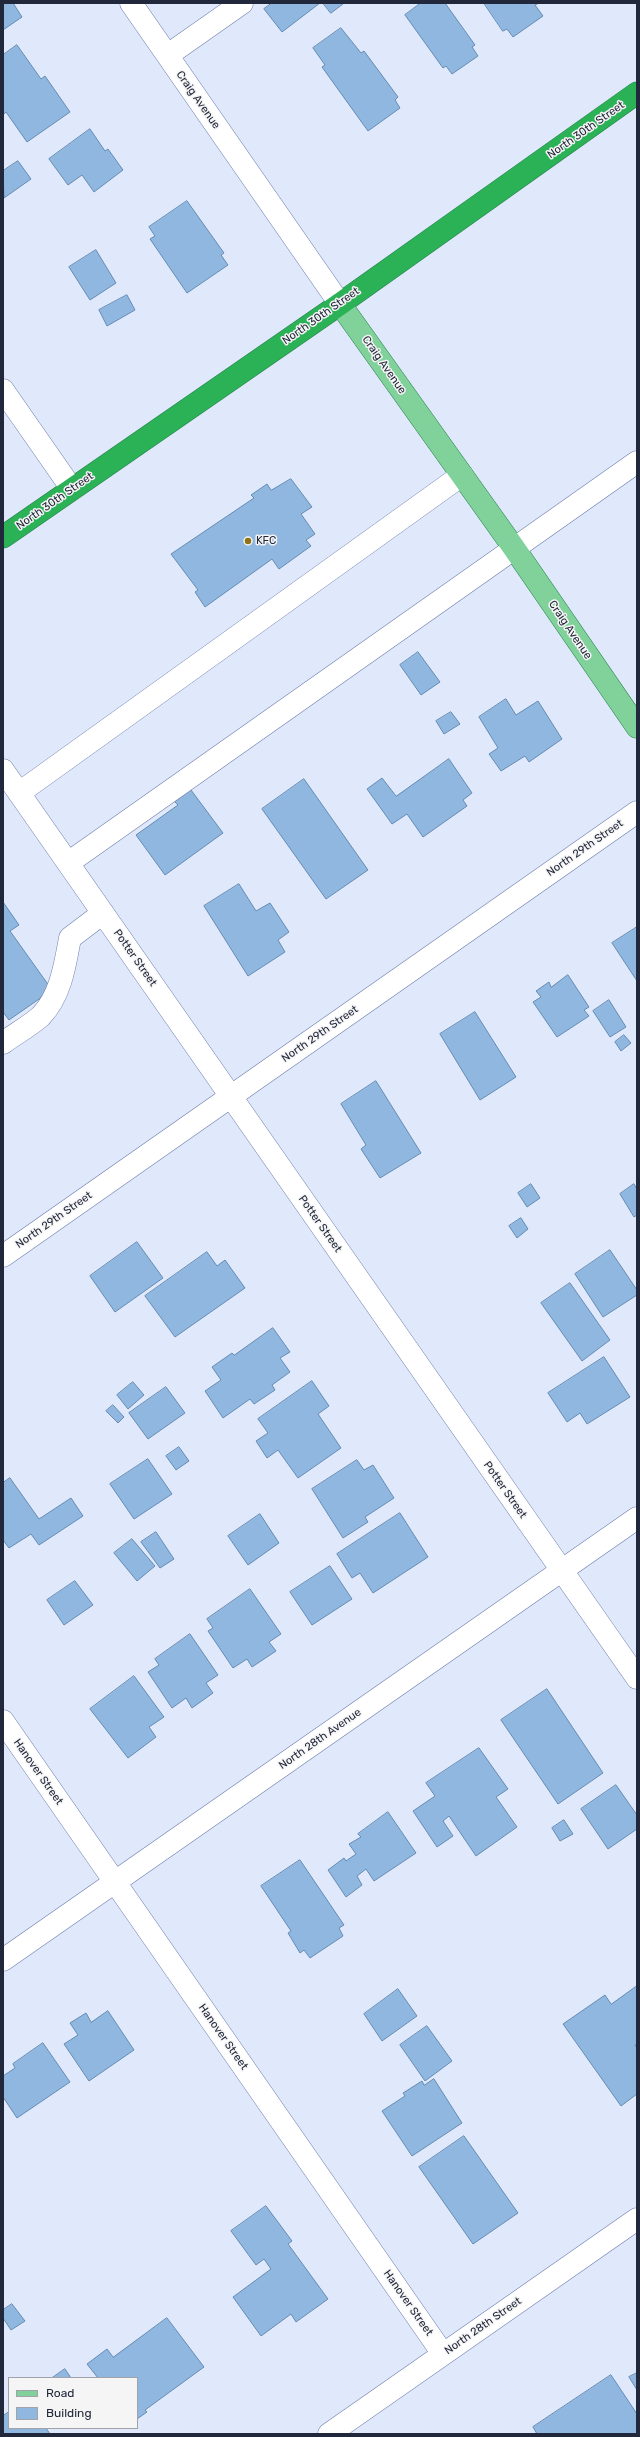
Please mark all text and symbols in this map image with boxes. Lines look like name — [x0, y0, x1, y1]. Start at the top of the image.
street label: Craig Avenue — [173, 68, 223, 132]
street label: North 30th Street — [545, 99, 627, 161]
street label: North 30th Street — [280, 285, 362, 347]
street label: Craig Avenue — [359, 333, 409, 397]
street label: North 30th Street — [14, 470, 96, 532]
place label: KFC — [256, 534, 276, 548]
marker: KFC — [243, 536, 253, 546]
street label: Craig Avenue — [546, 598, 594, 662]
street label: North 29th Street — [544, 817, 626, 879]
street label: Potter Street — [110, 927, 160, 989]
street label: North 29th Street — [279, 1003, 361, 1065]
street label: North 29th Street — [13, 1189, 95, 1251]
street label: Potter Street — [295, 1193, 345, 1255]
street label: Potter Street — [480, 1459, 530, 1521]
street label: North 28th Avenue — [276, 1706, 364, 1772]
street label: Hanover Street — [10, 1737, 66, 1807]
street label: Hanover Street — [195, 2002, 251, 2072]
street label: Hanover Street — [380, 2268, 436, 2338]
street label: North 28th Street — [442, 2295, 524, 2357]
legend — [8, 2377, 138, 2429]
text: Road — [46, 2386, 74, 2400]
text: Building — [46, 2406, 92, 2420]

